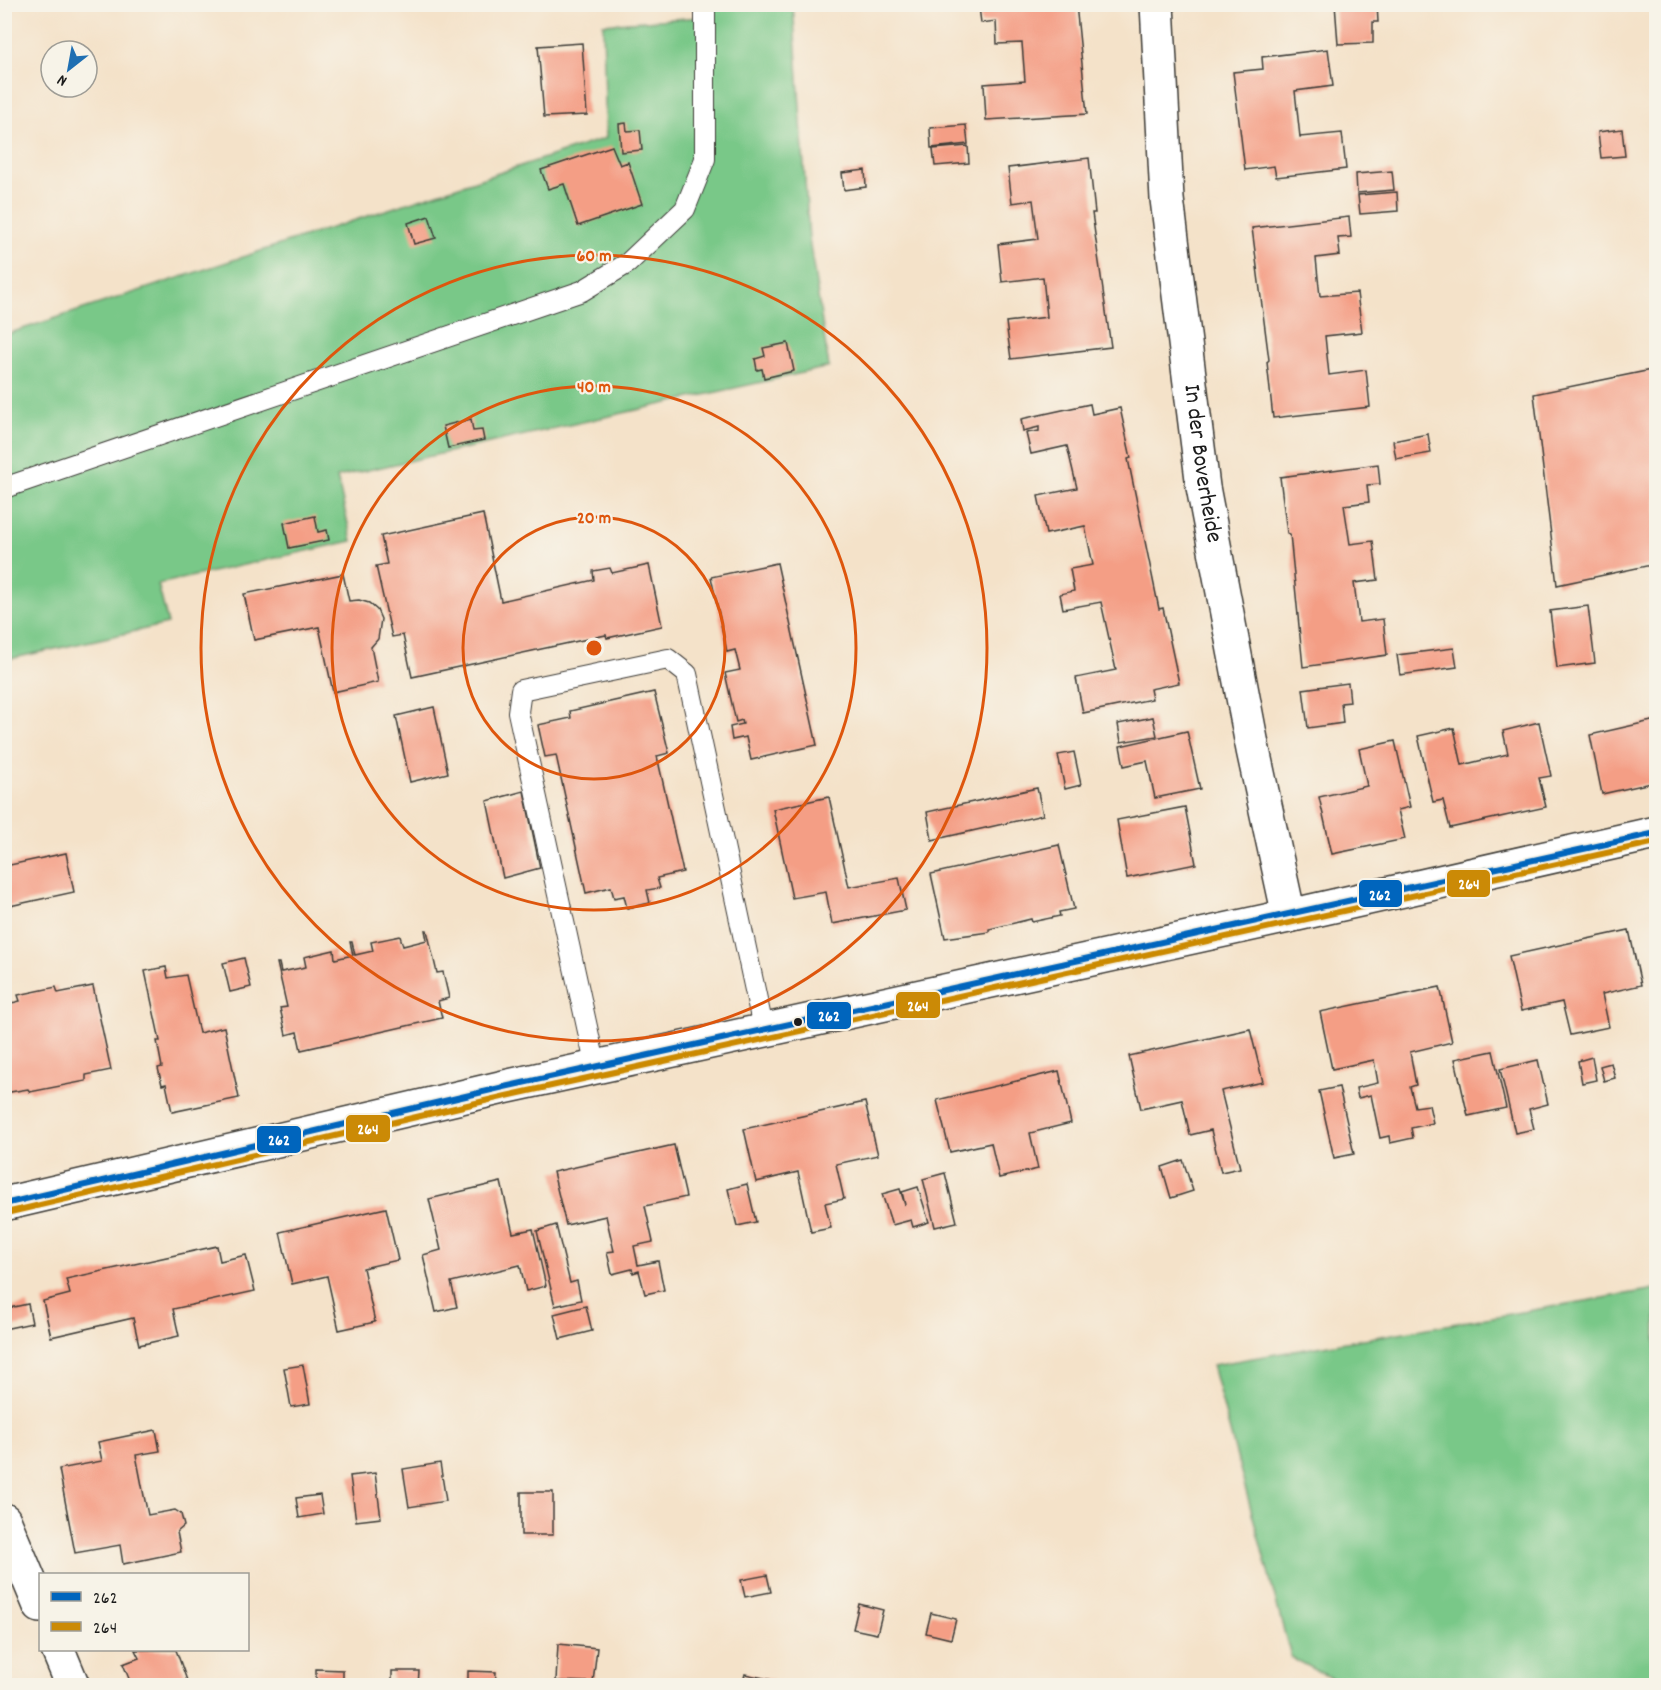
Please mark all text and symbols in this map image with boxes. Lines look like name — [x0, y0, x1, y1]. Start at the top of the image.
north arrow — [39, 39, 99, 99]
text: N — [53, 68, 72, 92]
text: 60 m — [576, 245, 612, 270]
text: 40 m — [577, 376, 611, 401]
street label: In der Boverheide — [1173, 382, 1230, 546]
text: 20 m — [577, 507, 611, 532]
centre of rings — [584, 638, 604, 658]
line badge: 264 — [1446, 869, 1491, 898]
text: 264 — [1458, 874, 1480, 897]
line badge: 262 — [1358, 879, 1403, 908]
text: 262 — [1369, 885, 1391, 908]
line badge: 264 — [895, 991, 941, 1019]
text: 264 — [907, 996, 929, 1019]
line badge: 262 — [806, 1001, 852, 1030]
text: 262 — [818, 1006, 840, 1029]
unlabelled marker — [792, 1016, 804, 1028]
line badge: 264 — [345, 1114, 391, 1143]
text: 264 — [357, 1119, 379, 1142]
line badge: 262 — [256, 1125, 302, 1154]
text: 262 — [268, 1130, 290, 1153]
legend — [39, 1573, 249, 1651]
text: 262 — [93, 1587, 118, 1612]
text: 264 — [93, 1617, 117, 1642]

